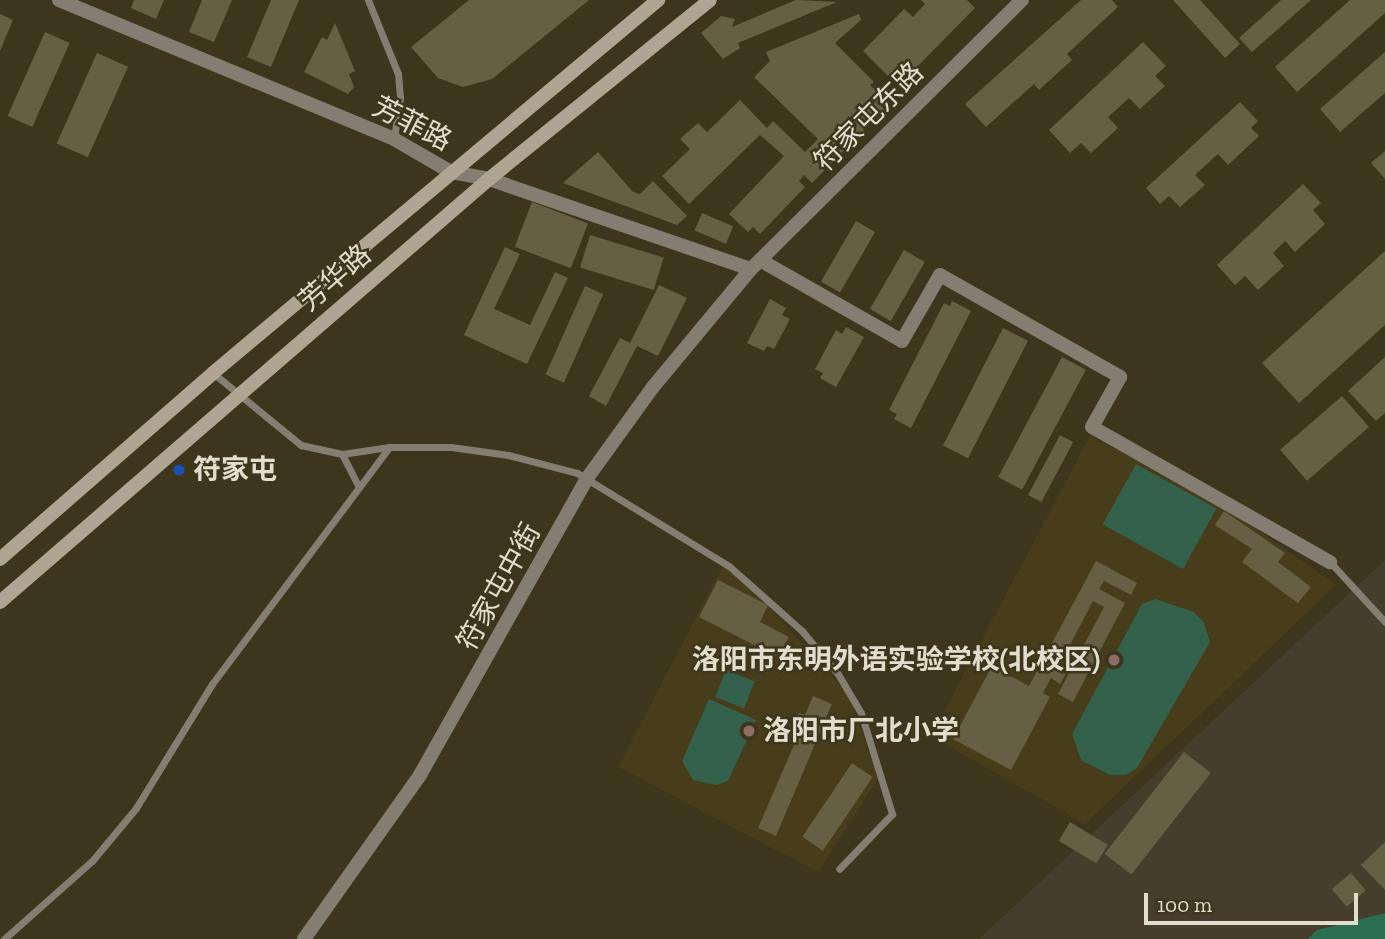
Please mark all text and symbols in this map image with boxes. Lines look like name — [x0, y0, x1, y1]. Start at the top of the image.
street label: 符家屯东路 — [808, 56, 930, 178]
street label: 芳菲路 — [367, 90, 457, 158]
street label: 芳华路 — [292, 238, 378, 318]
place label: 符家屯 — [193, 453, 277, 487]
marker: 符家屯 — [171, 462, 187, 478]
street label: 符家屯中街 — [450, 518, 548, 656]
place label: 洛阳市东明外语实验学校(北校区) — [692, 643, 1100, 677]
marker: 洛阳市东明外语实验学校(北校区) — [1106, 652, 1122, 668]
place label: 洛阳市厂北小学 — [763, 714, 959, 748]
marker: 洛阳市厂北小学 — [741, 723, 757, 739]
scale bar — [1147, 880, 1360, 924]
text: 100 m — [1157, 892, 1212, 917]

